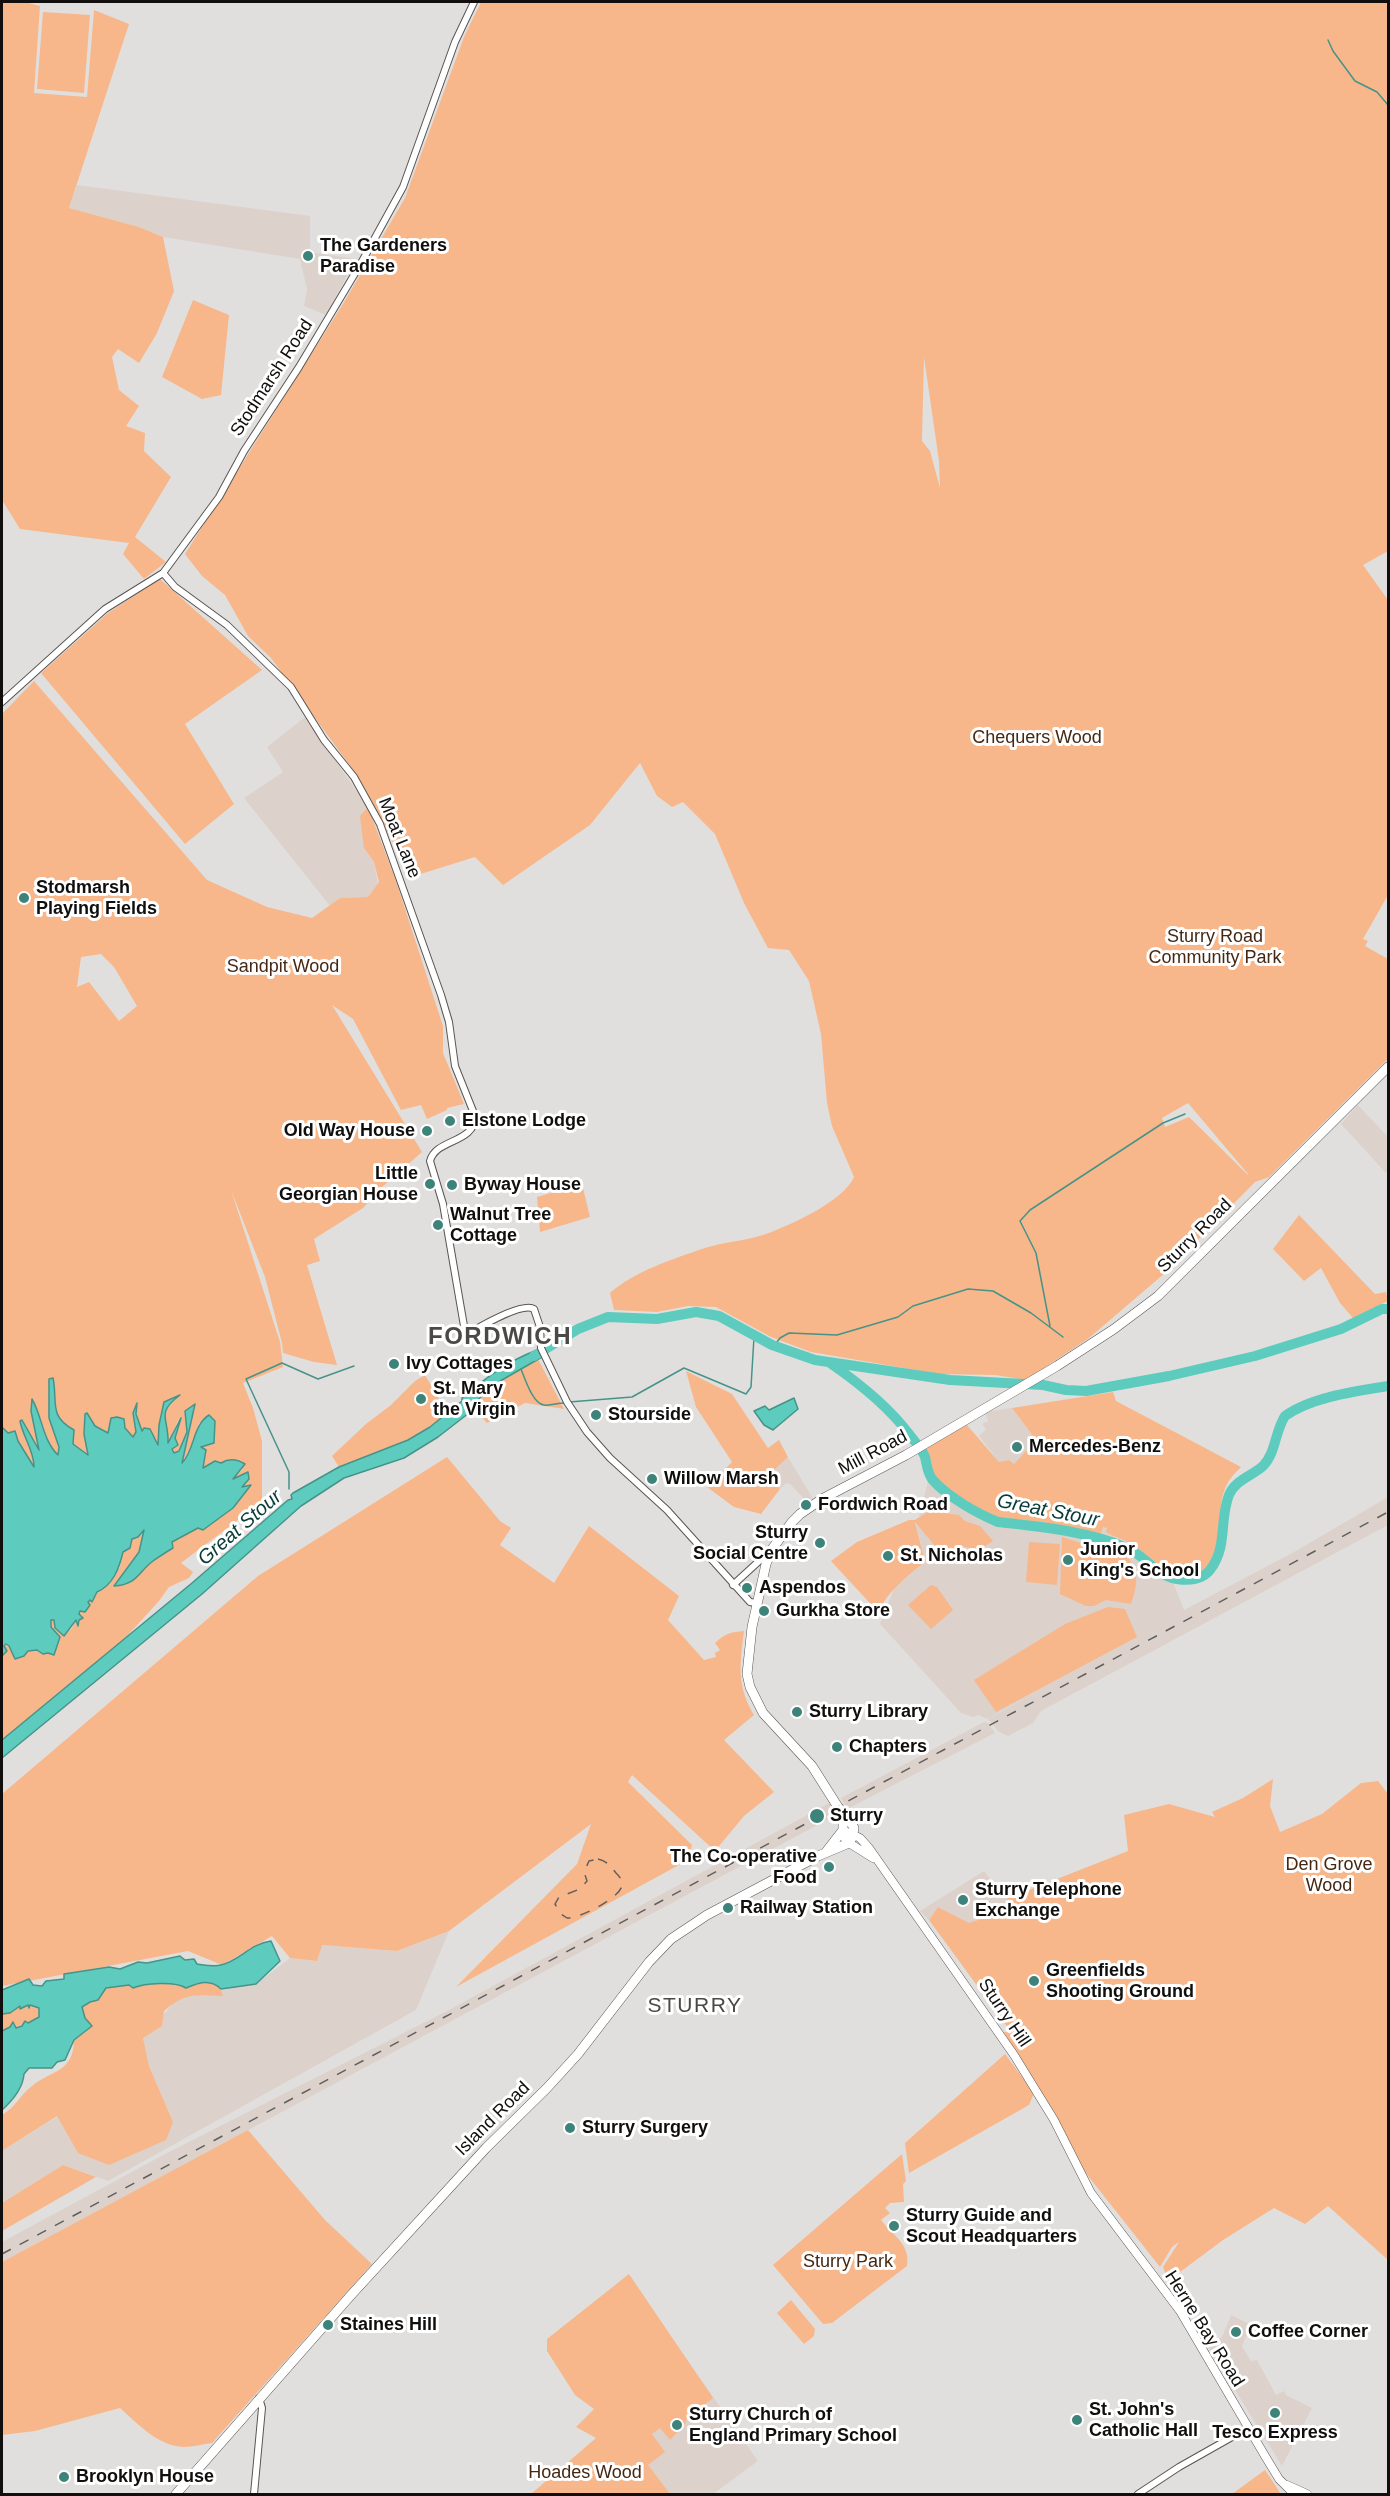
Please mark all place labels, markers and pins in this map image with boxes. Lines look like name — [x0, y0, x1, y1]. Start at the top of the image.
place label: The Gardeners Paradise — [320, 235, 447, 278]
marker: The Gardeners Paradise — [301, 249, 315, 263]
place label: Stodmarsh Playing Fields — [36, 877, 157, 920]
marker: Stodmarsh Playing Fields — [17, 891, 31, 905]
place label: Elstone Lodge — [462, 1110, 586, 1132]
marker: Elstone Lodge — [443, 1114, 457, 1128]
place label: Old Way House — [284, 1120, 415, 1142]
marker: Old Way House — [420, 1124, 434, 1138]
place label: Little Georgian House — [279, 1163, 418, 1206]
place label: Byway House — [464, 1174, 581, 1196]
marker: Little Georgian House — [423, 1177, 437, 1191]
marker: Byway House — [445, 1178, 459, 1192]
place label: Walnut Tree Cottage — [450, 1204, 551, 1246]
marker: Walnut Tree Cottage — [431, 1218, 445, 1232]
place label: Ivy Cottages — [406, 1353, 513, 1375]
marker: Ivy Cottages — [387, 1357, 401, 1371]
place label: St. Mary the Virgin — [433, 1378, 516, 1420]
marker: St. Mary the Virgin — [414, 1392, 428, 1406]
place label: Stourside — [608, 1404, 691, 1426]
marker: Stourside — [589, 1408, 603, 1422]
place label: Mercedes-Benz — [1029, 1436, 1161, 1458]
marker: Mercedes-Benz — [1010, 1440, 1024, 1454]
place label: Willow Marsh — [664, 1468, 779, 1490]
marker: Willow Marsh — [645, 1472, 659, 1486]
place label: Fordwich Road — [818, 1494, 948, 1516]
marker: Fordwich Road — [799, 1498, 813, 1512]
place label: Sturry Social Centre — [693, 1522, 808, 1564]
marker: Sturry Social Centre — [813, 1536, 827, 1550]
place label: Junior King's School — [1080, 1539, 1199, 1582]
place label: St. Nicholas — [900, 1545, 1003, 1567]
marker: St. Nicholas — [881, 1549, 895, 1563]
marker: Junior King's School — [1061, 1553, 1075, 1567]
place label: Aspendos — [759, 1577, 846, 1599]
marker: Aspendos — [740, 1581, 754, 1595]
place label: Gurkha Store — [776, 1600, 890, 1622]
marker: Gurkha Store — [757, 1604, 771, 1618]
place label: Sturry Library — [809, 1701, 928, 1723]
marker: Sturry Library — [790, 1705, 804, 1719]
place label: Chapters — [849, 1736, 927, 1758]
marker: Chapters — [830, 1740, 844, 1754]
place label: Sturry — [830, 1805, 883, 1827]
marker: Sturry — [808, 1807, 826, 1825]
place label: The Co-operative Food — [670, 1846, 817, 1888]
marker: The Co-operative Food — [822, 1860, 836, 1874]
place label: Sturry Telephone Exchange — [975, 1879, 1122, 1922]
marker: Sturry Telephone Exchange — [956, 1893, 970, 1907]
place label: Railway Station — [740, 1897, 873, 1919]
marker: Railway Station — [721, 1901, 735, 1915]
place label: Greenfields Shooting Ground — [1046, 1960, 1194, 2002]
marker: Greenfields Shooting Ground — [1027, 1974, 1041, 1988]
place label: Sturry Surgery — [582, 2117, 708, 2139]
marker: Sturry Surgery — [563, 2121, 577, 2135]
place label: Sturry Guide and Scout Headquarters — [906, 2205, 1077, 2248]
marker: Sturry Guide and Scout Headquarters — [887, 2219, 901, 2233]
place label: Staines Hill — [340, 2314, 437, 2336]
marker: Staines Hill — [321, 2318, 335, 2332]
place label: Coffee Corner — [1248, 2321, 1368, 2343]
marker: Coffee Corner — [1229, 2325, 1243, 2339]
place label: St. John's Catholic Hall — [1089, 2399, 1198, 2442]
place label: Sturry Church of England Primary School — [689, 2404, 897, 2446]
marker: Tesco Express — [1268, 2406, 1282, 2420]
marker: St. John's Catholic Hall — [1070, 2413, 1084, 2427]
marker: Sturry Church of England Primary School — [670, 2418, 684, 2432]
place label: Tesco Express — [1212, 2422, 1338, 2444]
place label: Brooklyn House — [76, 2466, 214, 2488]
marker: Brooklyn House — [57, 2470, 71, 2484]

